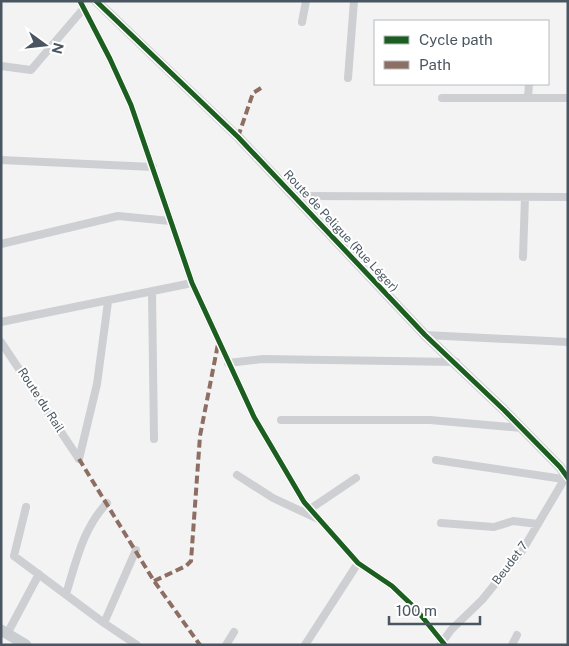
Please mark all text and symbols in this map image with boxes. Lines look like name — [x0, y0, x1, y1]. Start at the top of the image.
north arrow — [20, 20, 70, 70]
legend — [374, 20, 549, 85]
text: Cycle path — [419, 31, 493, 48]
text: N — [48, 41, 67, 56]
text: Path — [419, 56, 451, 73]
street label: Route de Peligue (Rue Léger) — [281, 167, 401, 295]
street label: Route du Rail — [15, 365, 67, 435]
street label: Beudet 7 — [489, 539, 531, 587]
scale bar — [389, 594, 480, 626]
text: 100 m — [396, 602, 437, 619]

